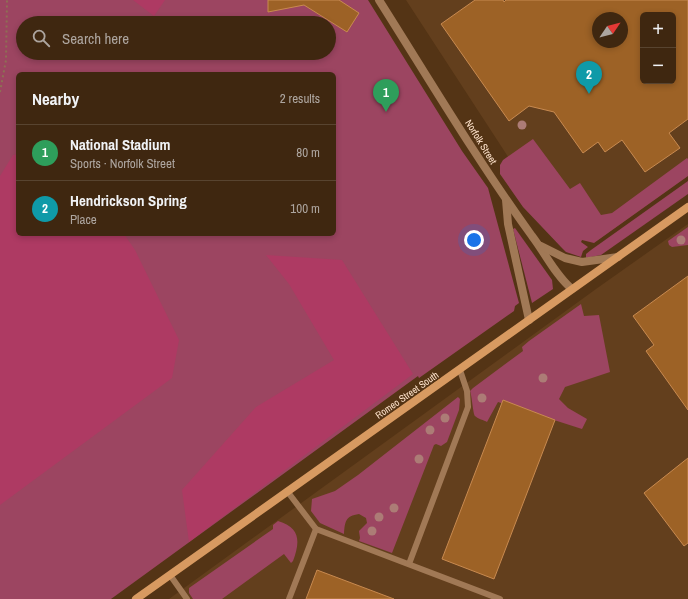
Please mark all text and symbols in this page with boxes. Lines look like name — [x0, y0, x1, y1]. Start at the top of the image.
north arrow — [592, 12, 628, 48]
map controls — [640, 12, 676, 84]
button: + — [640, 12, 676, 48]
search box — [16, 16, 336, 60]
icon: search — [30, 27, 52, 49]
text: Search here — [62, 28, 129, 49]
button: − — [640, 48, 676, 84]
pin: 2 — [576, 61, 602, 94]
pin: 1 — [373, 79, 399, 112]
text: Nearby — [32, 87, 79, 110]
text: 2 results — [280, 90, 320, 107]
street label: Norfolk Street — [462, 117, 500, 167]
text: National Stadium — [70, 134, 170, 155]
text: 1 — [42, 144, 48, 161]
text: 80 m — [296, 144, 320, 161]
text: Sports · Norfolk Street — [70, 155, 175, 172]
text: Hendrickson Spring — [70, 190, 187, 211]
text: 2 — [42, 200, 48, 217]
text: 100 m — [290, 200, 320, 217]
text: Place — [70, 211, 97, 228]
your location — [464, 230, 484, 250]
street label: Romeo Street South — [373, 368, 441, 422]

